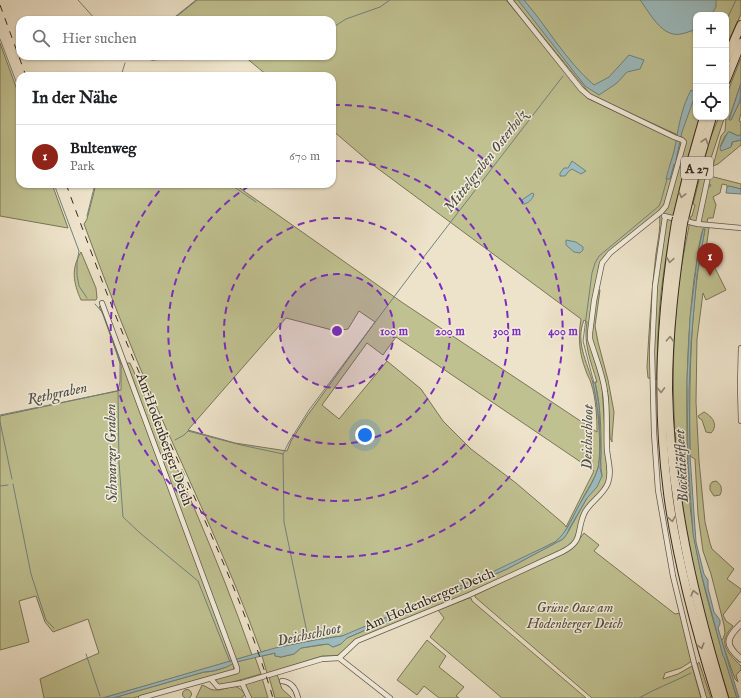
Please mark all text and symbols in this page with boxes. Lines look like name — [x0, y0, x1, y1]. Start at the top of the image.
map controls — [693, 12, 729, 120]
button: + — [693, 12, 729, 48]
search box — [16, 16, 336, 60]
icon: search — [30, 27, 52, 49]
text: Hier suchen — [62, 29, 137, 48]
button: − — [693, 48, 729, 84]
button: locate — [693, 84, 729, 120]
text: In der Nähe — [32, 88, 117, 109]
water label: Mittelgraben Osterholz — [439, 105, 533, 217]
one-way arrow — [700, 138, 709, 145]
text: Bultenweg — [70, 139, 136, 158]
text: 1 — [43, 148, 47, 165]
text: 670 m — [289, 148, 320, 165]
road number: A 27 — [681, 157, 713, 179]
text: Park — [70, 158, 95, 175]
one-way arrow — [679, 192, 687, 198]
pin: 1 — [697, 243, 723, 276]
one-way arrow — [666, 257, 675, 264]
centre of rings — [330, 324, 344, 338]
text: 100 m — [380, 324, 409, 339]
text: 200 m — [435, 324, 465, 339]
text: 300 m — [493, 324, 522, 339]
text: 400 m — [548, 324, 579, 339]
one-way arrow — [666, 336, 674, 342]
street label: Am Hodenberger Deich — [131, 370, 197, 509]
water label: Rethgraben — [25, 378, 89, 410]
one-way arrow — [657, 387, 665, 393]
water label: Schwarzer Graben — [101, 403, 122, 503]
water label: Deichschloot — [577, 403, 598, 470]
your location — [355, 425, 375, 445]
water label: Blockdiekfleet — [670, 428, 693, 503]
one-way arrow — [667, 516, 676, 522]
street label: Am Hodenberger Deich — [360, 564, 498, 636]
one-way arrow — [691, 590, 699, 596]
park label: Grüne Oase am Hodenberger Deich — [526, 599, 623, 634]
water label: Deichschloot — [275, 618, 344, 651]
one-way arrow — [696, 642, 705, 649]

